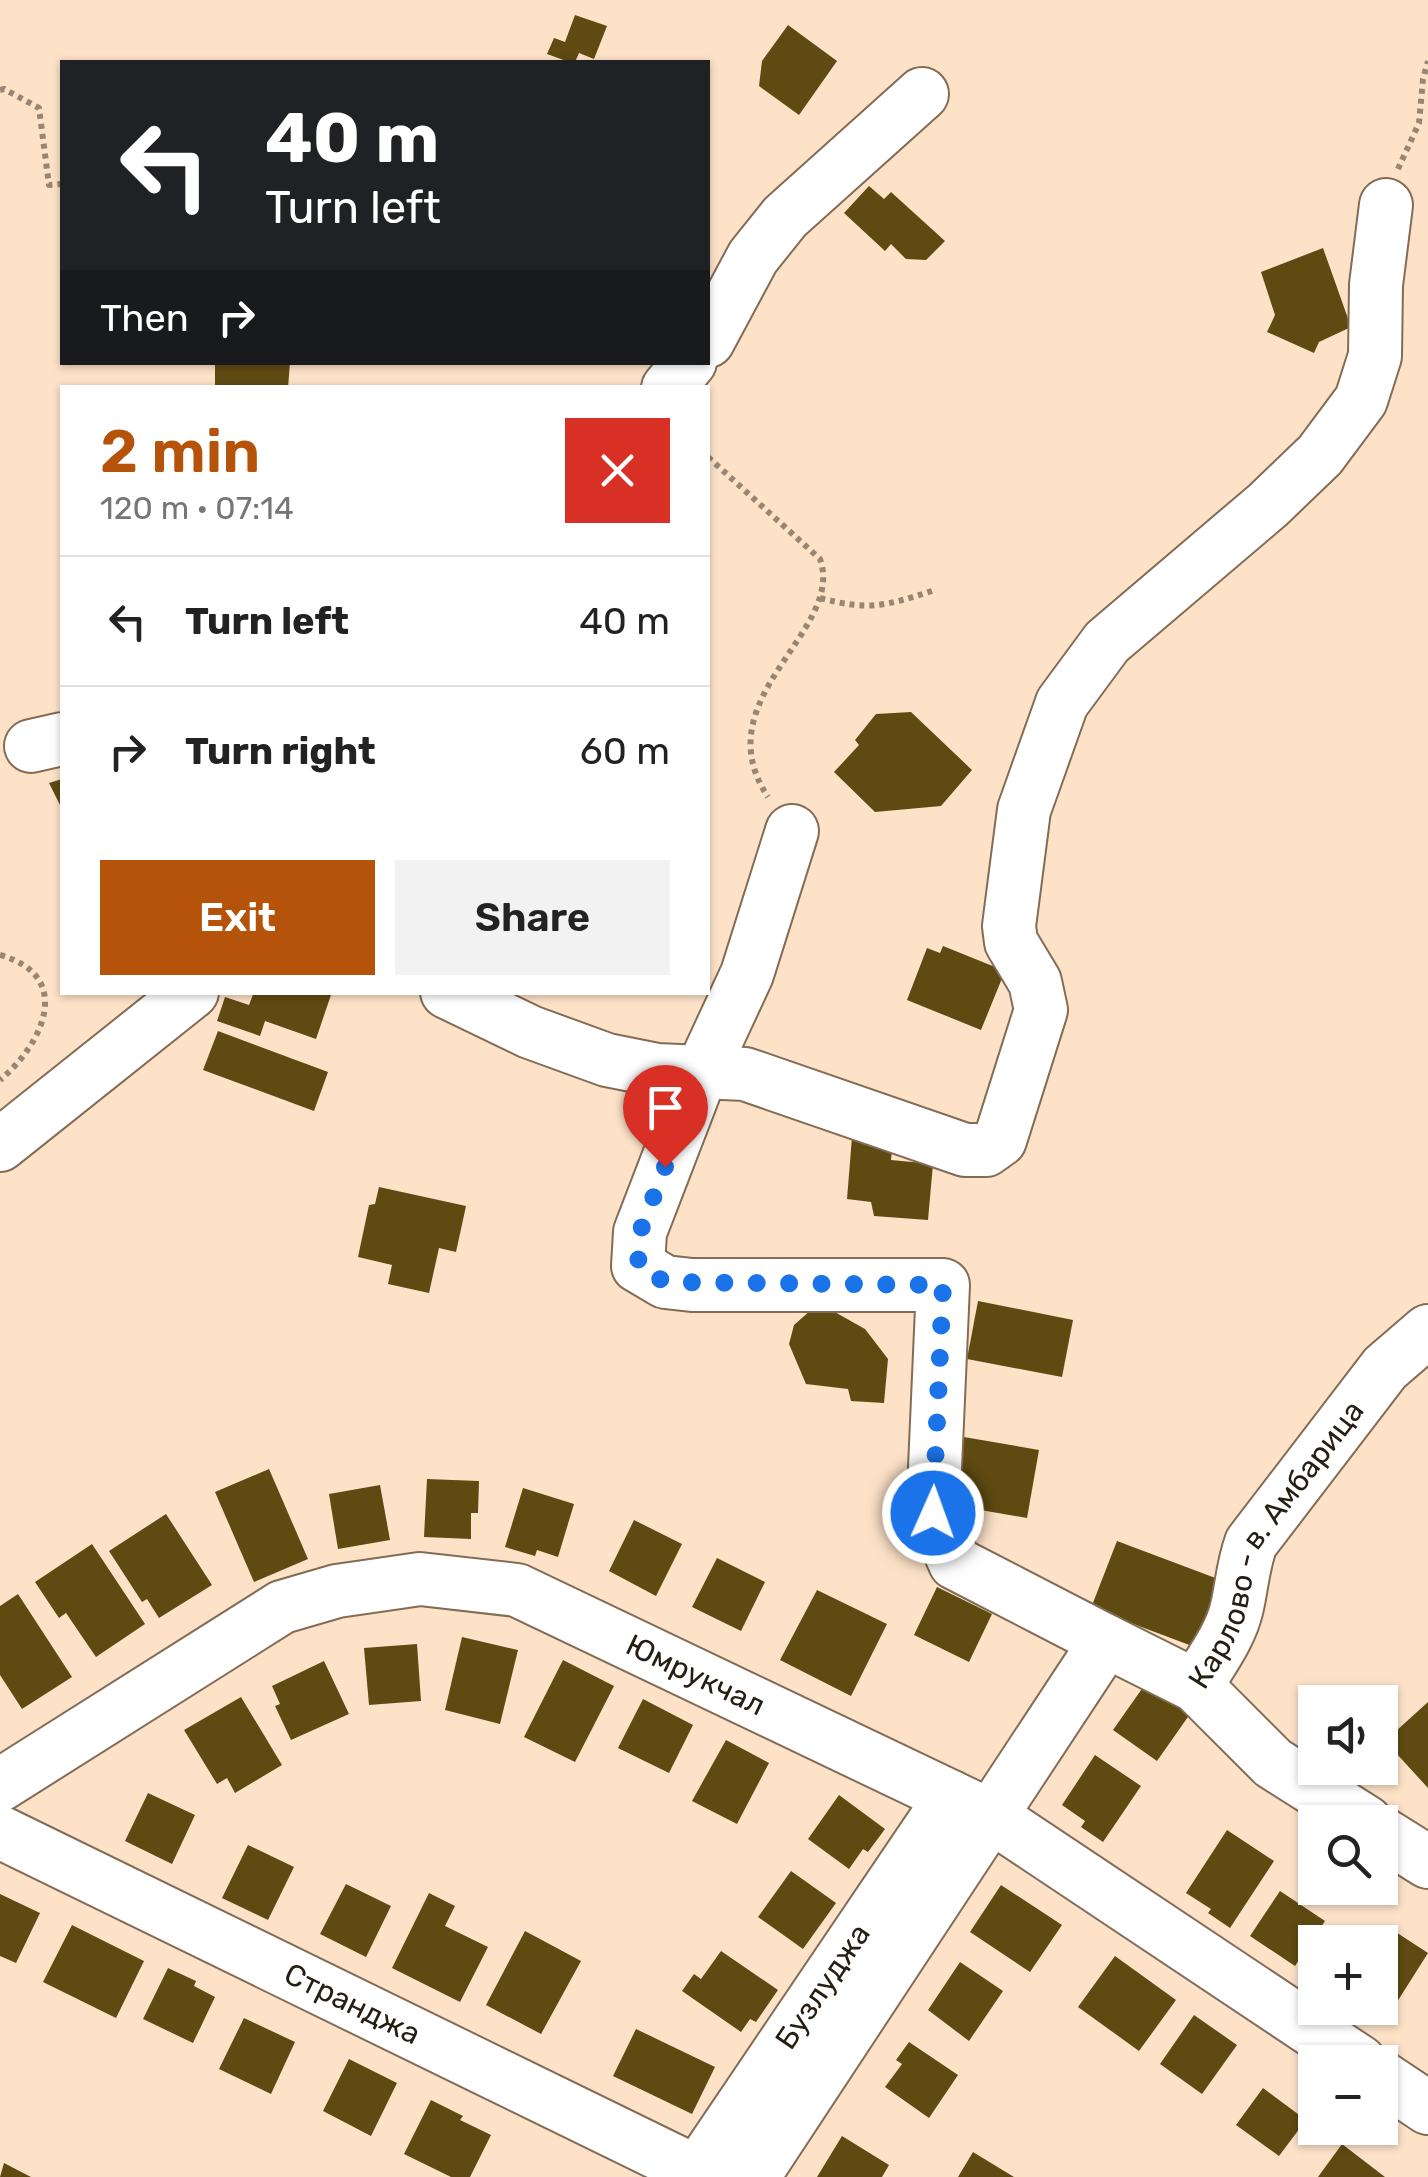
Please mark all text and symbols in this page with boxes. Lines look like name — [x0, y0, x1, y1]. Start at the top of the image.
text: 40 m — [265, 97, 439, 180]
icon: left — [100, 100, 230, 230]
text: Turn left — [265, 181, 441, 234]
icon: right — [209, 290, 264, 345]
text: Then — [100, 295, 189, 341]
text: 2 min — [100, 416, 260, 487]
button: close — [565, 418, 670, 523]
text: 120 m · 07:14 — [100, 489, 294, 527]
icon: left — [100, 594, 155, 649]
text: Turn left — [185, 598, 349, 644]
text: 40 m — [579, 598, 670, 644]
icon: right — [100, 724, 155, 779]
text: Turn right — [185, 728, 376, 774]
text: 60 m — [580, 728, 670, 774]
button: Exit — [100, 860, 375, 975]
button: Share — [395, 860, 670, 975]
pin — [623, 1065, 708, 1168]
icon: arrive — [638, 1080, 693, 1135]
street label: Карлово - в. Амбарица — [1181, 1394, 1371, 1695]
position arrow — [881, 1461, 985, 1565]
street label: Юмрукчал — [620, 1627, 771, 1723]
map controls — [1298, 1685, 1398, 2145]
button: sound — [1298, 1685, 1398, 1785]
button: search — [1298, 1805, 1398, 1905]
street label: Бузлуджа — [768, 1917, 878, 2056]
button: + — [1298, 1925, 1398, 2025]
street label: Странджа — [279, 1956, 426, 2052]
button: − — [1298, 2045, 1398, 2145]

